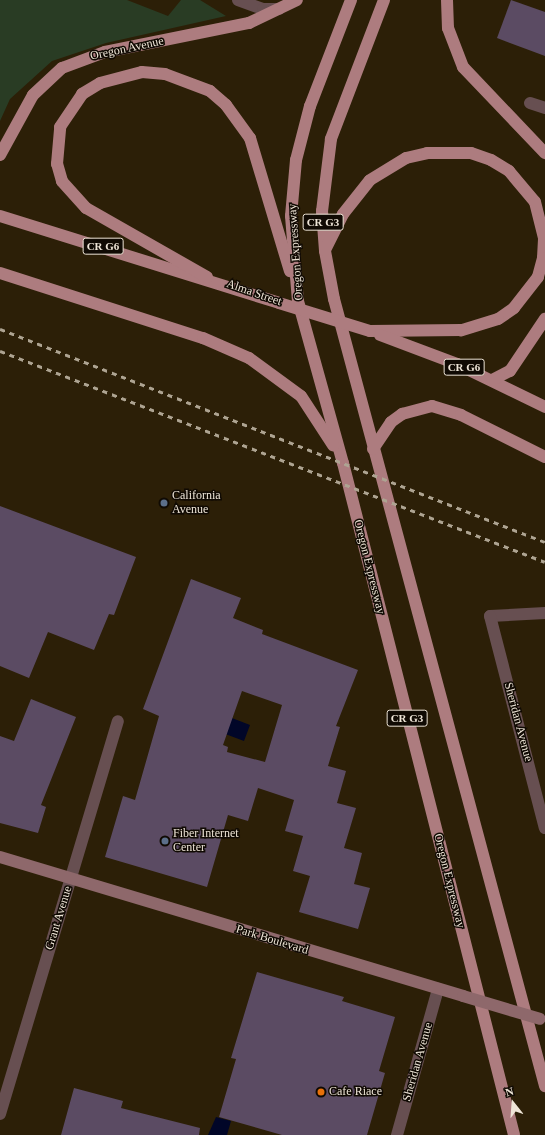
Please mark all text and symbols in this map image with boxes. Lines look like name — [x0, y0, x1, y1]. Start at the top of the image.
street label: Oregon Avenue — [89, 34, 165, 64]
street label: Oregon Expressway — [285, 203, 307, 301]
road number: CR G3 — [302, 213, 344, 231]
road number: CR G6 — [82, 237, 124, 255]
street label: Alma Street — [224, 277, 284, 309]
road number: CR G6 — [443, 358, 485, 376]
place label: California Avenue — [172, 489, 221, 517]
marker: California Avenue — [159, 498, 169, 508]
street label: Oregon Expressway — [350, 518, 388, 616]
street label: Sheridan Avenue — [500, 680, 536, 764]
road number: CR G3 — [386, 709, 428, 727]
place label: Fiber Internet Center — [173, 827, 239, 855]
street label: Oregon Expressway — [430, 832, 468, 930]
marker: Fiber Internet Center — [160, 836, 170, 846]
street label: Grant Avenue — [42, 884, 76, 952]
street label: Park Boulevard — [234, 922, 310, 958]
street label: Sheridan Avenue — [400, 1021, 436, 1103]
north arrow — [493, 1083, 533, 1123]
place label: Cafe Riace — [329, 1085, 382, 1099]
text: N — [504, 1085, 515, 1098]
marker: Cafe Riace — [316, 1087, 326, 1097]

